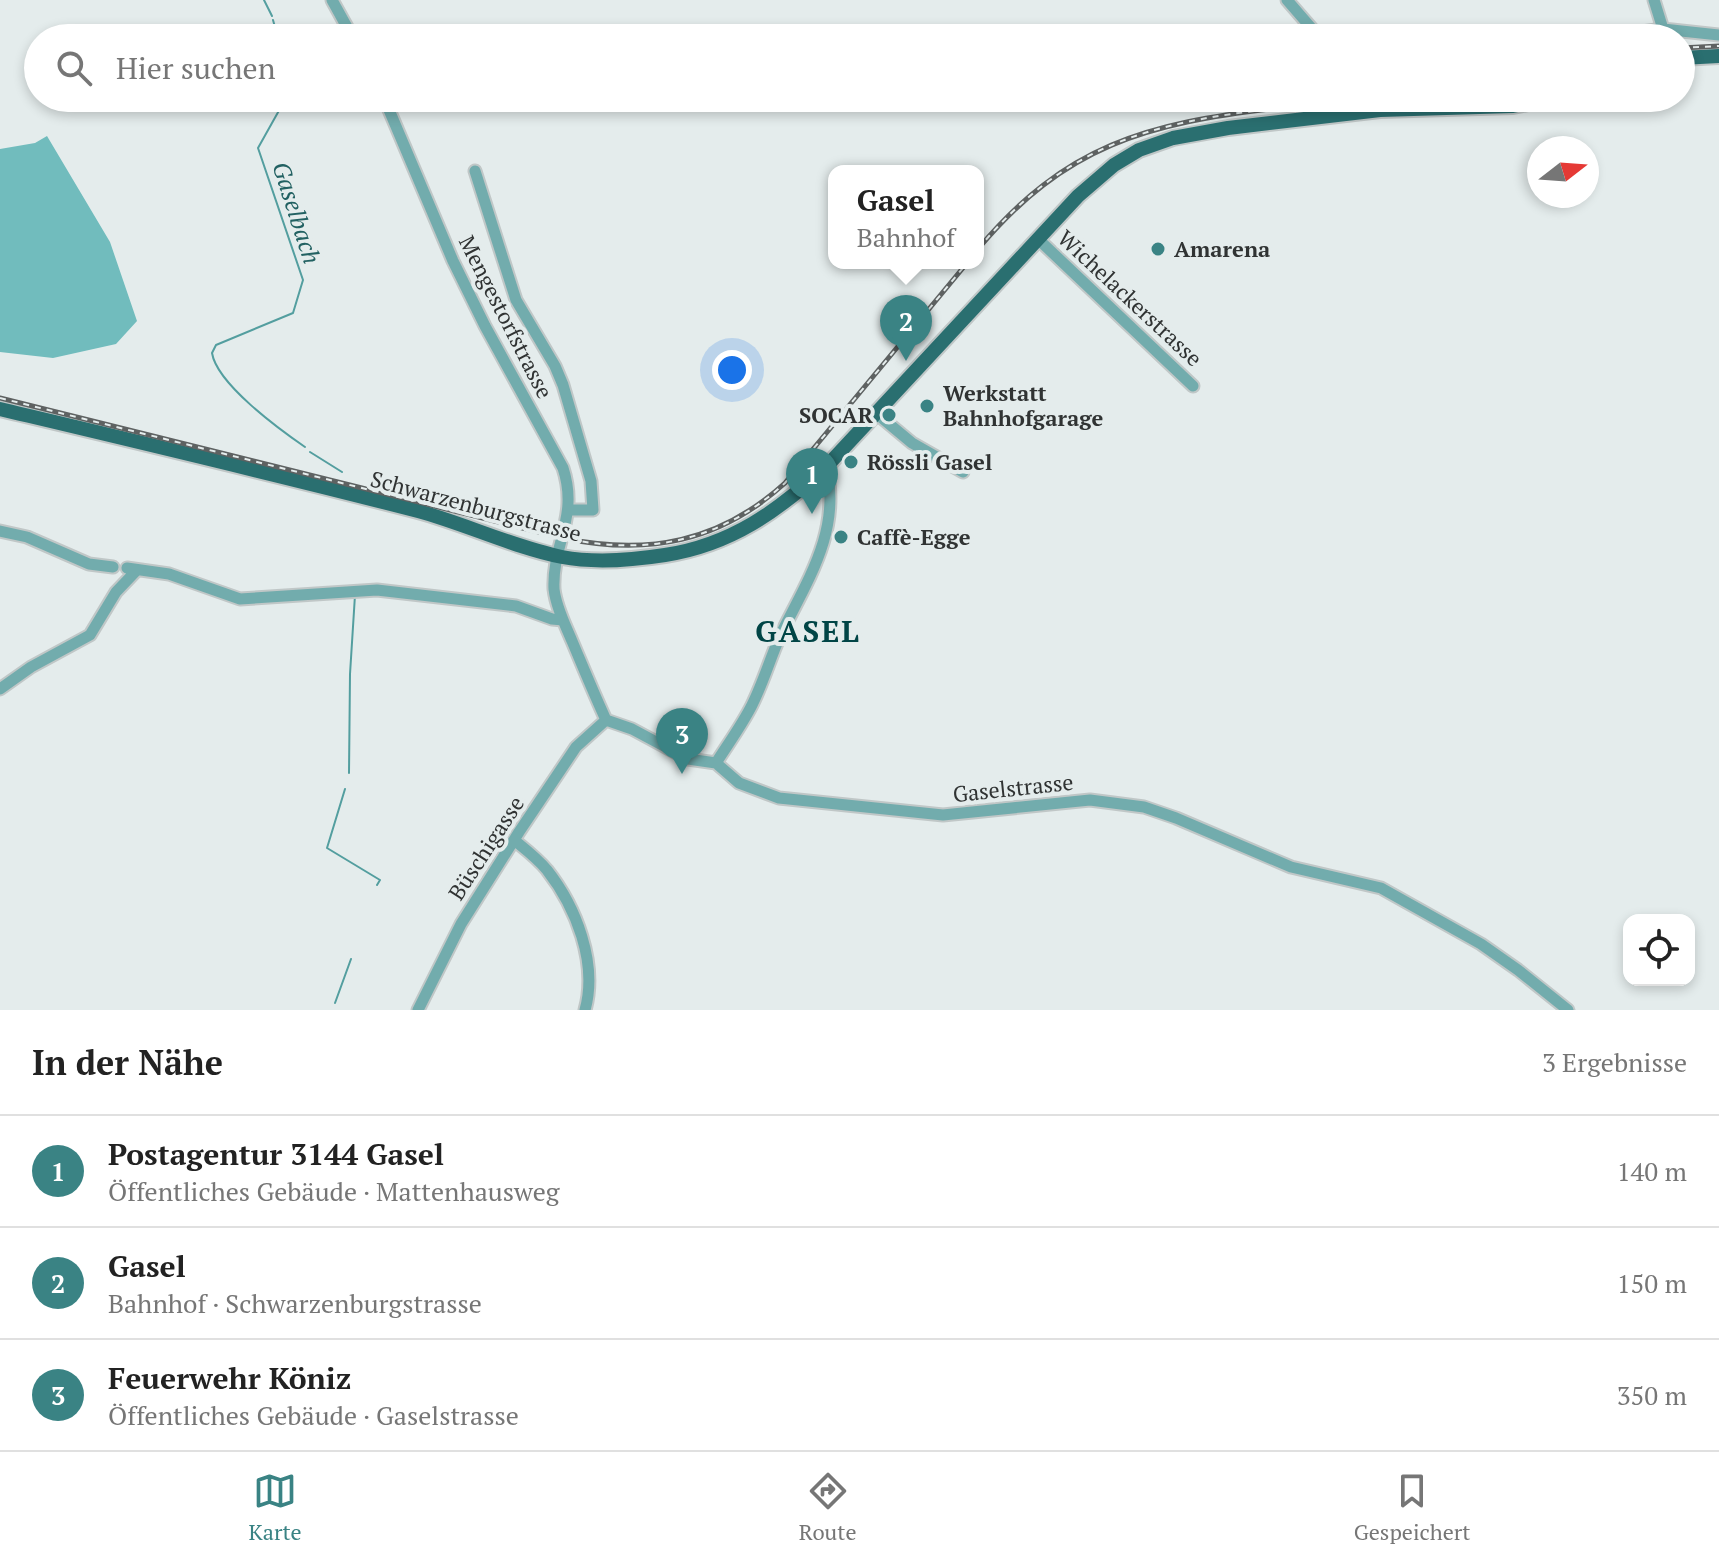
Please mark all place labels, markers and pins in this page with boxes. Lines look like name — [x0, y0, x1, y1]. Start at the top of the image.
place label: Amarena — [1174, 234, 1270, 263]
marker: Amarena — [1149, 240, 1167, 258]
pin: 2 — [880, 295, 932, 361]
place label: Werkstatt Bahnhofgarage — [943, 378, 1104, 432]
marker: Werkstatt Bahnhofgarage — [918, 397, 936, 415]
place label: SOCAR — [799, 400, 874, 429]
marker: SOCAR — [880, 406, 898, 424]
place label: Rössli Gasel — [867, 447, 992, 476]
pin: 1 — [786, 448, 838, 514]
marker: Rössli Gasel — [842, 453, 860, 471]
place label: Caffè-Egge — [857, 522, 971, 551]
marker: Caffè-Egge — [832, 528, 850, 546]
pin: 3 — [656, 708, 708, 774]

